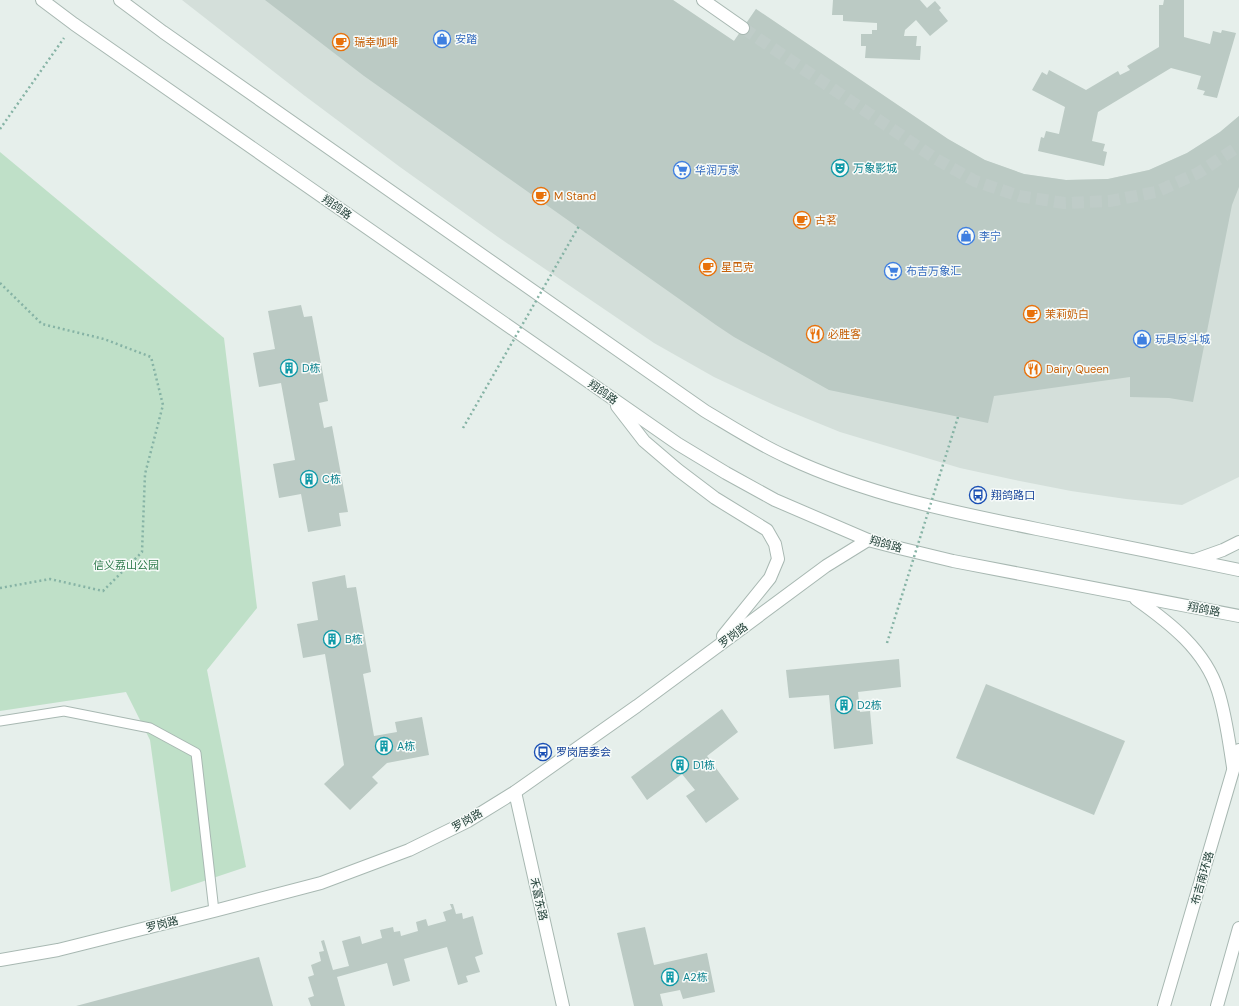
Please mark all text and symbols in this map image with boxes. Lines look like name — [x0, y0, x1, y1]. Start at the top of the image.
shop icon: 安踏 — [432, 29, 452, 49]
cafe icon: 瑞幸咖啡 — [331, 32, 351, 52]
place label: 安踏 — [455, 32, 477, 46]
place label: 瑞幸咖啡 — [354, 35, 398, 49]
theatre icon: 万象影城 — [830, 158, 850, 178]
supermarket icon: 华润万家 — [672, 160, 692, 180]
place label: 万象影城 — [853, 161, 897, 175]
place label: 华润万家 — [695, 163, 739, 177]
cafe icon: M Stand — [531, 186, 551, 206]
place label: M Stand — [554, 189, 596, 203]
street label: 翔鸽路 — [319, 192, 355, 222]
cafe icon: 古茗 — [792, 210, 812, 230]
place label: 古茗 — [815, 213, 837, 227]
shop icon: 李宁 — [956, 226, 976, 246]
place label: 李宁 — [979, 229, 1001, 243]
cafe icon: 星巴克 — [698, 257, 718, 277]
place label: 星巴克 — [721, 260, 754, 274]
supermarket icon: 布吉万象汇 — [883, 261, 903, 281]
place label: 布吉万象汇 — [906, 264, 961, 278]
cafe icon: 茉莉奶白 — [1022, 304, 1042, 324]
place label: 茉莉奶白 — [1045, 307, 1089, 321]
restaurant icon: 必胜客 — [805, 324, 825, 344]
place label: 必胜客 — [828, 327, 861, 341]
shop icon: 玩具反斗城 — [1132, 329, 1152, 349]
place label: 玩具反斗城 — [1155, 332, 1210, 346]
building icon: D栋 — [279, 358, 299, 378]
restaurant icon: Dairy Queen — [1023, 359, 1043, 379]
place label: D栋 — [302, 361, 321, 375]
place label: Dairy Queen — [1046, 362, 1109, 376]
street label: 翔鸽路 — [585, 377, 621, 407]
building icon: C栋 — [299, 469, 319, 489]
place label: C栋 — [322, 472, 341, 486]
bus stop icon: 翔鸽路口 — [968, 485, 988, 505]
place label: 翔鸽路口 — [991, 488, 1035, 502]
street label: 翔鸽路 — [868, 533, 904, 555]
park label: 信义荔山公园 — [93, 558, 159, 572]
street label: 翔鸽路 — [1186, 599, 1222, 619]
street label: 罗岗路 — [716, 619, 750, 651]
building icon: B栋 — [322, 629, 342, 649]
place label: B栋 — [345, 632, 363, 646]
building icon: D2栋 — [834, 695, 854, 715]
place label: D2栋 — [857, 698, 882, 712]
building icon: A栋 — [374, 736, 394, 756]
place label: A栋 — [397, 739, 415, 753]
bus stop icon: 罗岗居委会 — [533, 742, 553, 762]
place label: 罗岗居委会 — [556, 745, 611, 759]
building icon: D1栋 — [670, 755, 690, 775]
place label: D1栋 — [693, 758, 715, 772]
street label: 罗岗路 — [449, 806, 485, 834]
street label: 布吉南环路 — [1188, 850, 1216, 906]
street label: 禾富东路 — [527, 876, 551, 922]
street label: 罗岗路 — [144, 913, 180, 935]
building icon: A2栋 — [660, 967, 680, 987]
place label: A2栋 — [683, 970, 708, 984]

